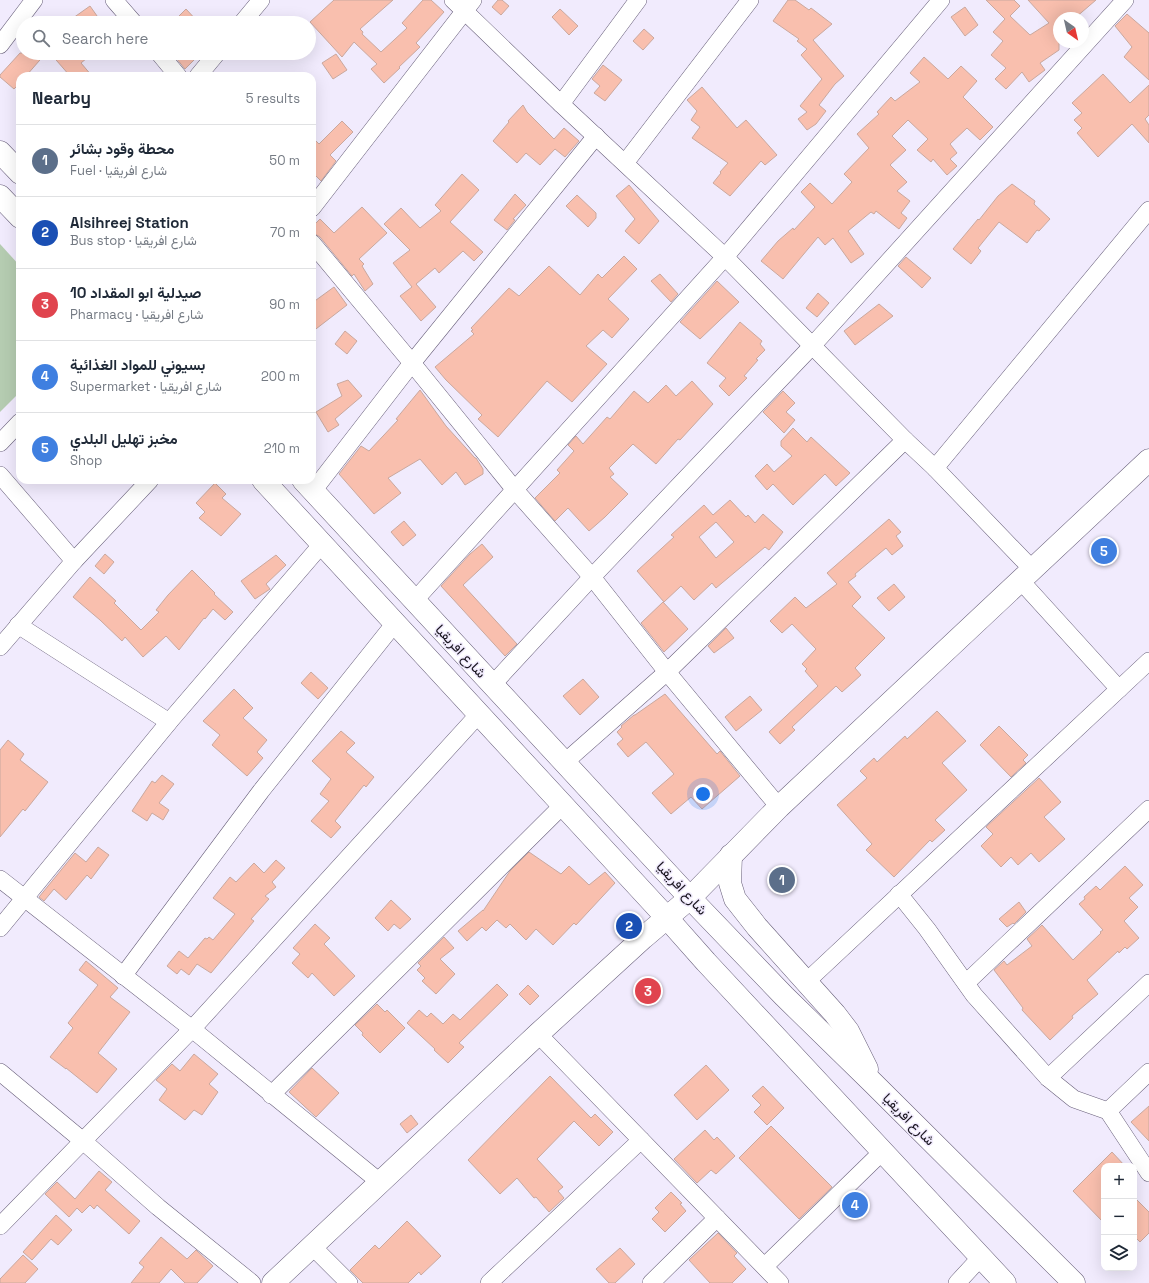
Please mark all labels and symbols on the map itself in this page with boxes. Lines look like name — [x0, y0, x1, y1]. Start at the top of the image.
north arrow — [1053, 12, 1089, 48]
pin: 5 — [1091, 536, 1117, 566]
street label: شارع افريقيا — [430, 620, 490, 683]
your location — [693, 784, 713, 804]
street label: شارع افريقيا — [651, 857, 711, 920]
pin: 1 — [769, 865, 795, 895]
pin: 2 — [616, 911, 642, 941]
pin: 3 — [635, 976, 661, 1006]
street label: شارع افريقيا — [878, 1089, 939, 1150]
pin: 4 — [842, 1190, 868, 1220]

